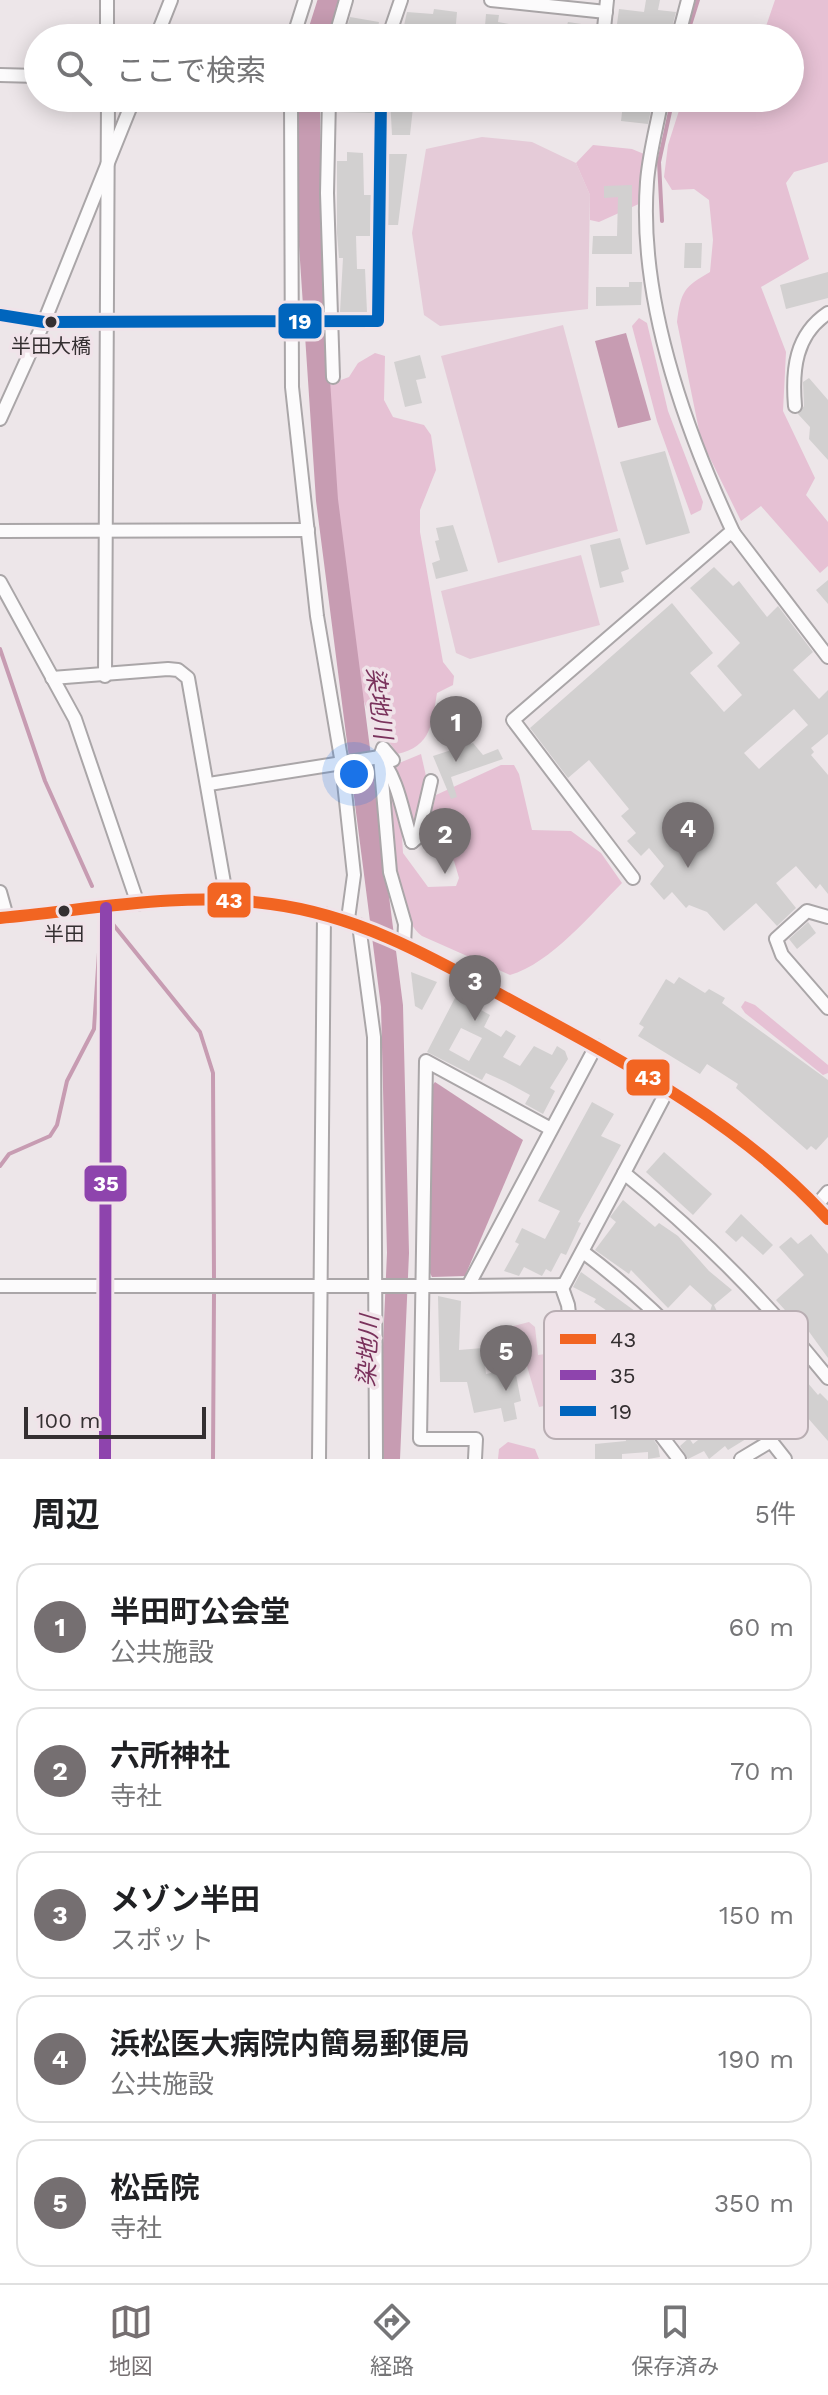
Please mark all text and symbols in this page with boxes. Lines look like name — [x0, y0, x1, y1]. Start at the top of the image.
search box — [24, 24, 804, 112]
icon: search — [52, 46, 96, 90]
text: ここで検索 — [116, 53, 266, 88]
line badge: 19 — [277, 302, 323, 340]
text: 19 — [288, 309, 312, 334]
marker: 半田大橋 — [43, 314, 59, 330]
place label: 半田大橋 — [11, 334, 91, 358]
water label: 染地川 — [361, 666, 398, 743]
pin: 1 — [430, 696, 482, 762]
your location — [334, 754, 374, 794]
pin: 4 — [662, 802, 714, 868]
pin: 2 — [419, 808, 471, 874]
line badge: 43 — [206, 881, 252, 919]
text: 43 — [215, 888, 243, 913]
marker: 半田 — [56, 903, 72, 919]
place label: 半田 — [44, 922, 84, 946]
pin: 3 — [449, 955, 501, 1021]
line badge: 43 — [625, 1058, 671, 1097]
text: 43 — [634, 1065, 662, 1090]
line badge: 35 — [83, 1164, 128, 1203]
text: 35 — [93, 1171, 119, 1196]
water label: 染地川 — [352, 1311, 384, 1388]
legend — [544, 1311, 808, 1439]
pin: 5 — [480, 1325, 532, 1391]
text: 43 — [610, 1327, 636, 1352]
text: 35 — [610, 1363, 636, 1388]
text: 19 — [610, 1399, 632, 1424]
scale bar — [24, 1403, 206, 1439]
text: 100 m — [36, 1408, 100, 1433]
text: 周辺 — [32, 1494, 100, 1534]
text: 5件 — [755, 1499, 796, 1529]
text: 半田町公会堂 — [110, 1594, 290, 1629]
text: 1 — [54, 1612, 66, 1642]
text: 60 m — [728, 1612, 794, 1642]
text: 公共施設 — [110, 1637, 214, 1667]
text: 六所神社 — [110, 1738, 230, 1773]
text: 2 — [52, 1756, 68, 1786]
text: 70 m — [730, 1756, 794, 1786]
text: 寺社 — [110, 1781, 162, 1811]
text: メゾン半田 — [110, 1882, 260, 1917]
text: 3 — [52, 1900, 68, 1930]
text: 150 m — [719, 1900, 794, 1930]
text: スポット — [110, 1925, 214, 1955]
text: 浜松医大病院内簡易郵便局 — [110, 2026, 470, 2061]
text: 4 — [52, 2044, 68, 2074]
text: 190 m — [718, 2044, 794, 2074]
text: 公共施設 — [110, 2069, 214, 2099]
text: 松岳院 — [110, 2170, 200, 2205]
text: 5 — [52, 2188, 68, 2218]
text: 350 m — [714, 2188, 794, 2218]
text: 寺社 — [110, 2213, 162, 2243]
tab: 地図 — [109, 2300, 153, 2380]
tab: 経路 — [370, 2300, 414, 2380]
tab: 保存済み — [631, 2300, 719, 2380]

